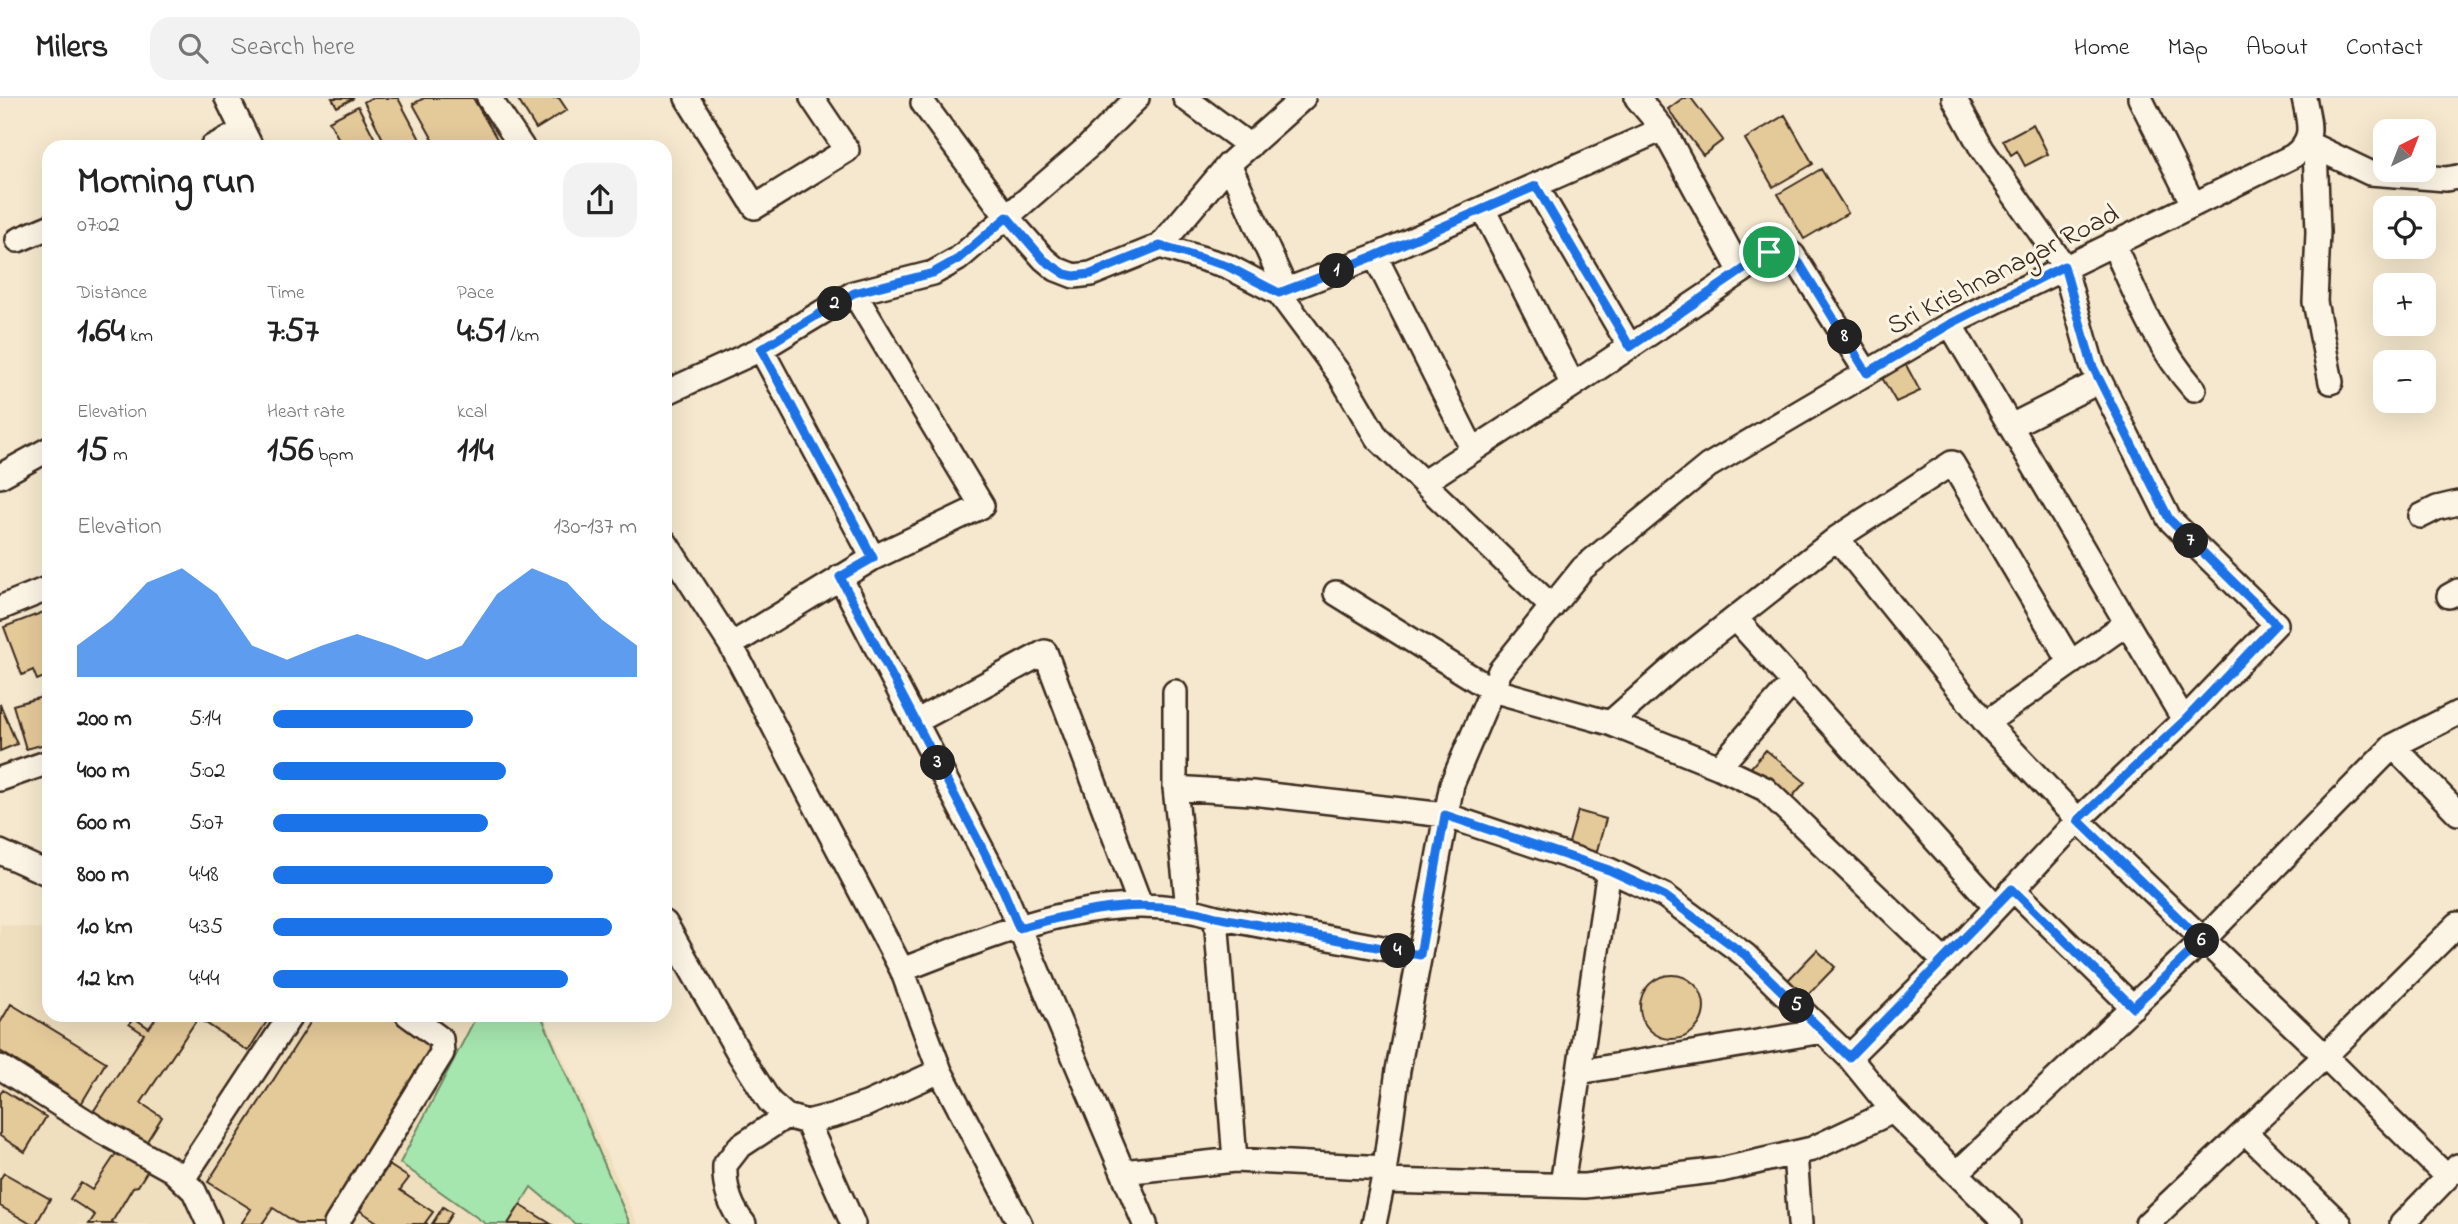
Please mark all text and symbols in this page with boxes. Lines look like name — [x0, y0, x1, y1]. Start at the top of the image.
search box — [150, 17, 640, 80]
text: Milers — [35, 24, 108, 72]
icon: search — [174, 29, 212, 67]
text: Search here — [230, 29, 355, 67]
text: Home — [2074, 31, 2130, 66]
text: Map — [2168, 31, 2208, 66]
text: About — [2246, 31, 2308, 66]
text: Contact — [2346, 31, 2423, 66]
north arrow — [2373, 119, 2436, 182]
map controls — [2373, 119, 2436, 413]
text: Morning run — [77, 155, 255, 211]
button: share — [563, 163, 637, 237]
street label: Sri Krishnanagar Road — [1880, 195, 2127, 347]
button: locate — [2373, 196, 2436, 259]
text: 07:02 — [77, 209, 120, 242]
pin — [1739, 222, 1799, 282]
icon: arrive — [1750, 233, 1788, 271]
pin: 1 — [1320, 254, 1354, 288]
text: 1 — [1333, 257, 1340, 284]
button: + — [2373, 273, 2436, 336]
text: Distance — [77, 280, 147, 307]
text: Time — [267, 280, 305, 307]
text: Pace — [457, 280, 494, 307]
pin: 2 — [818, 286, 852, 322]
text: 2 — [830, 290, 839, 317]
text: 1.64 — [77, 307, 125, 358]
text: 7:57 — [267, 307, 319, 358]
text: 4:51 — [457, 307, 506, 358]
pin: 8 — [1828, 320, 1862, 354]
text: km — [125, 323, 153, 350]
text: /km — [506, 323, 539, 350]
text: 8 — [1841, 323, 1848, 350]
button: − — [2373, 350, 2436, 413]
text: Elevation — [77, 399, 147, 426]
text: Heart rate — [267, 399, 345, 426]
text: kcal — [457, 399, 487, 426]
text: 15 — [77, 426, 108, 477]
text: 156 — [267, 426, 314, 477]
text: 114 — [457, 426, 494, 477]
text: m — [108, 442, 128, 469]
text: bpm — [314, 442, 353, 469]
text: Elevation — [77, 511, 162, 544]
text: 130–137 m — [554, 511, 637, 544]
pin: 7 — [2174, 524, 2208, 558]
text: 7 — [2187, 527, 2194, 554]
text: 200 m — [77, 703, 132, 736]
text: 5:14 — [189, 703, 221, 736]
pin: 3 — [920, 746, 956, 780]
text: 3 — [934, 749, 941, 776]
text: 400 m — [77, 755, 130, 788]
text: 5:02 — [189, 755, 225, 788]
text: 600 m — [77, 807, 131, 840]
text: 5:07 — [189, 807, 224, 840]
text: 800 m — [77, 859, 129, 892]
text: 4:48 — [189, 859, 219, 892]
text: 1.0 km — [77, 911, 133, 944]
text: 4:35 — [189, 911, 223, 944]
pin: 6 — [2184, 924, 2220, 958]
text: 6 — [2197, 927, 2206, 954]
pin: 4 — [1380, 934, 1416, 968]
text: 4 — [1394, 937, 1401, 964]
text: 1.2 km — [77, 963, 134, 996]
text: 4:44 — [189, 963, 219, 996]
pin: 5 — [1780, 988, 1814, 1024]
text: 5 — [1791, 992, 1802, 1019]

